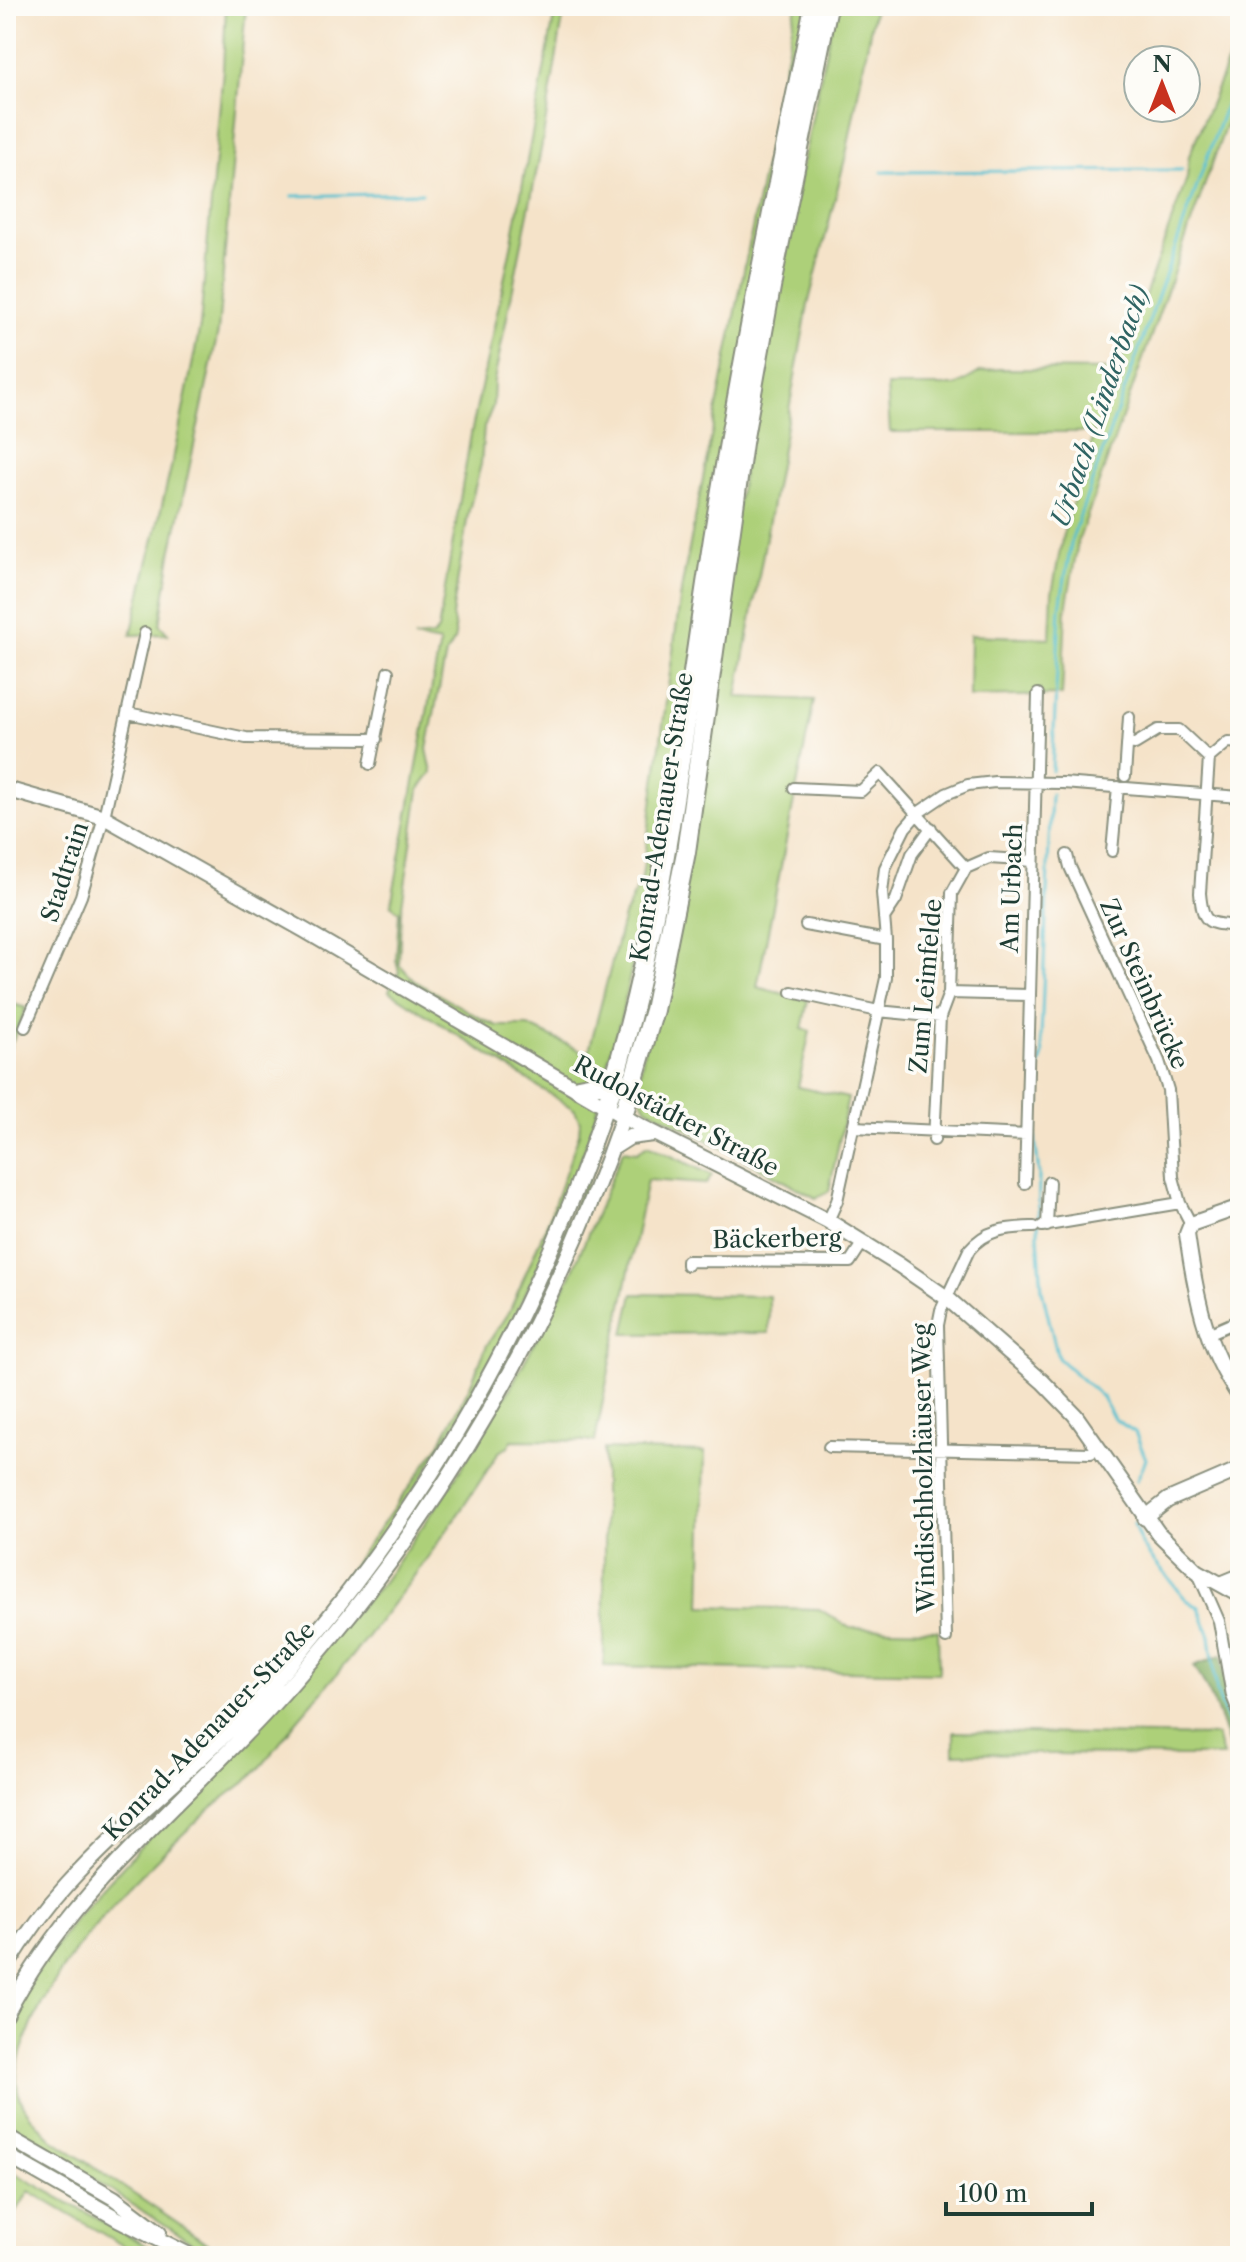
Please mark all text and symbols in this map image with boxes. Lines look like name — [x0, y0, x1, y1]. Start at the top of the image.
north arrow — [1122, 44, 1202, 124]
text: N — [1152, 51, 1172, 78]
water label: Urbach (Linderbach) — [1044, 281, 1156, 531]
street label: Konrad-Adenauer-Straße — [624, 670, 699, 964]
street label: Stadtrain — [35, 818, 94, 926]
street label: Am Urbach — [995, 823, 1028, 954]
street label: Zur Steinbrücke — [1094, 894, 1195, 1073]
street label: Zum Leimfelde — [903, 897, 948, 1075]
street label: Rudolstädter Straße — [569, 1049, 784, 1182]
street label: Bäckerberg — [712, 1223, 842, 1254]
street label: Windischholzhäuser Weg — [906, 1323, 941, 1614]
street label: Konrad-Adenauer-Straße — [97, 1615, 321, 1846]
scale bar — [946, 2166, 1092, 2216]
text: 100 m — [958, 2179, 1027, 2208]

